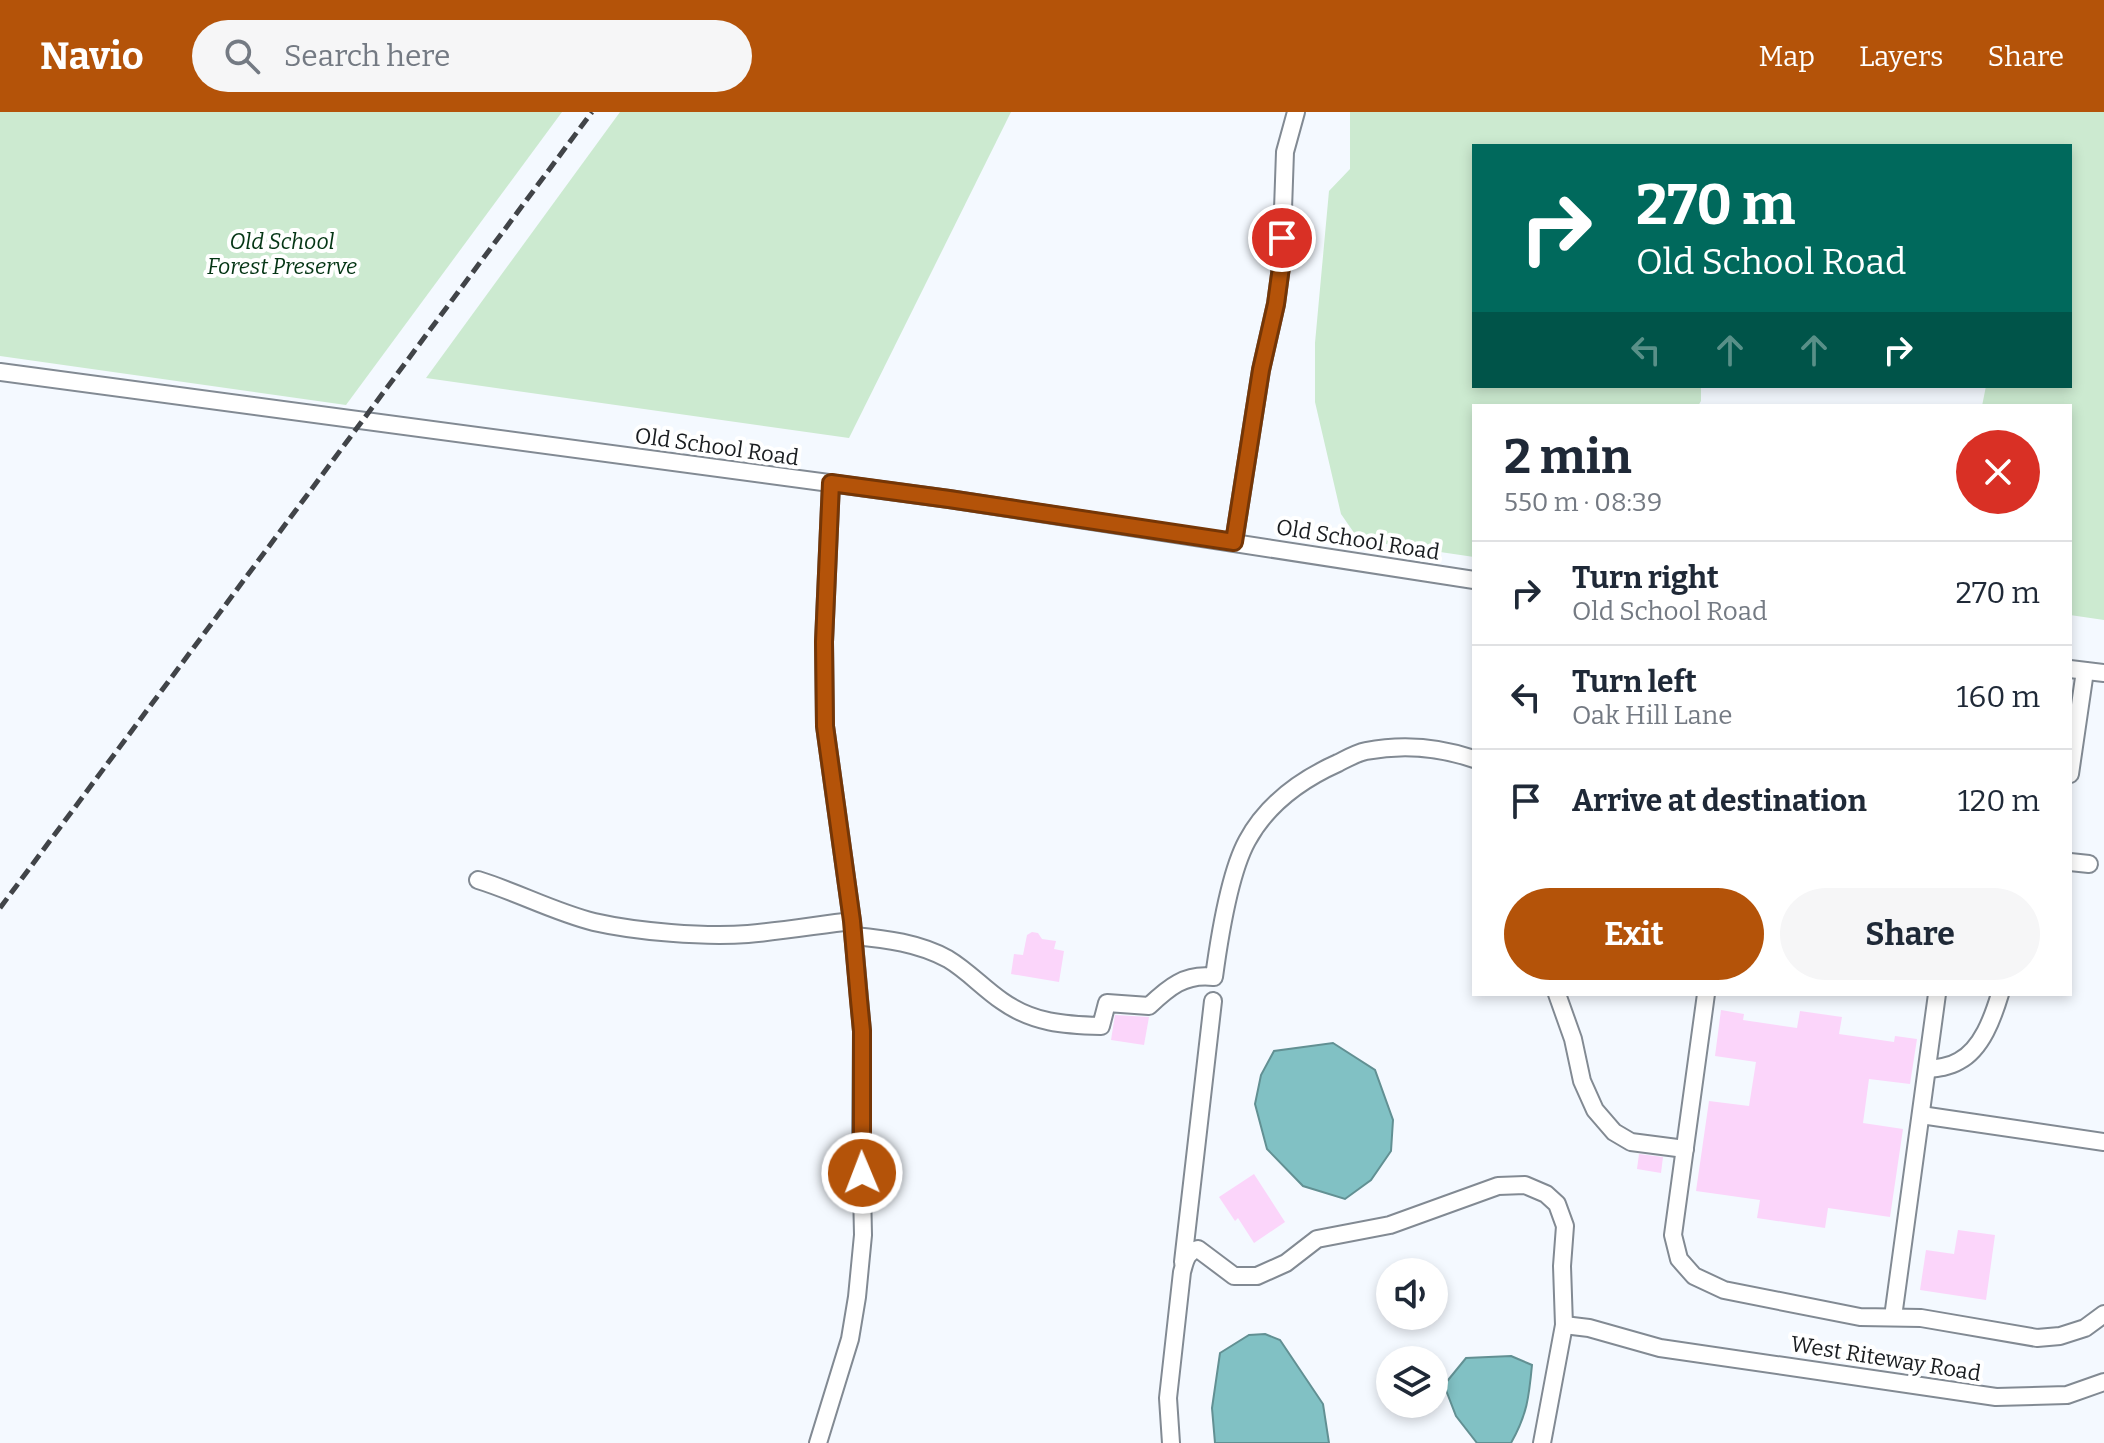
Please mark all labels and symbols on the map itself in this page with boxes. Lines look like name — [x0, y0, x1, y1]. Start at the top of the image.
pin — [1248, 204, 1316, 272]
park label: Old School Forest Preserve — [207, 228, 357, 280]
street label: Old School Road — [633, 422, 801, 471]
street label: Old School Road — [1274, 513, 1442, 566]
position arrow — [820, 1131, 904, 1215]
street label: West Riteway Road — [1789, 1330, 1983, 1387]

